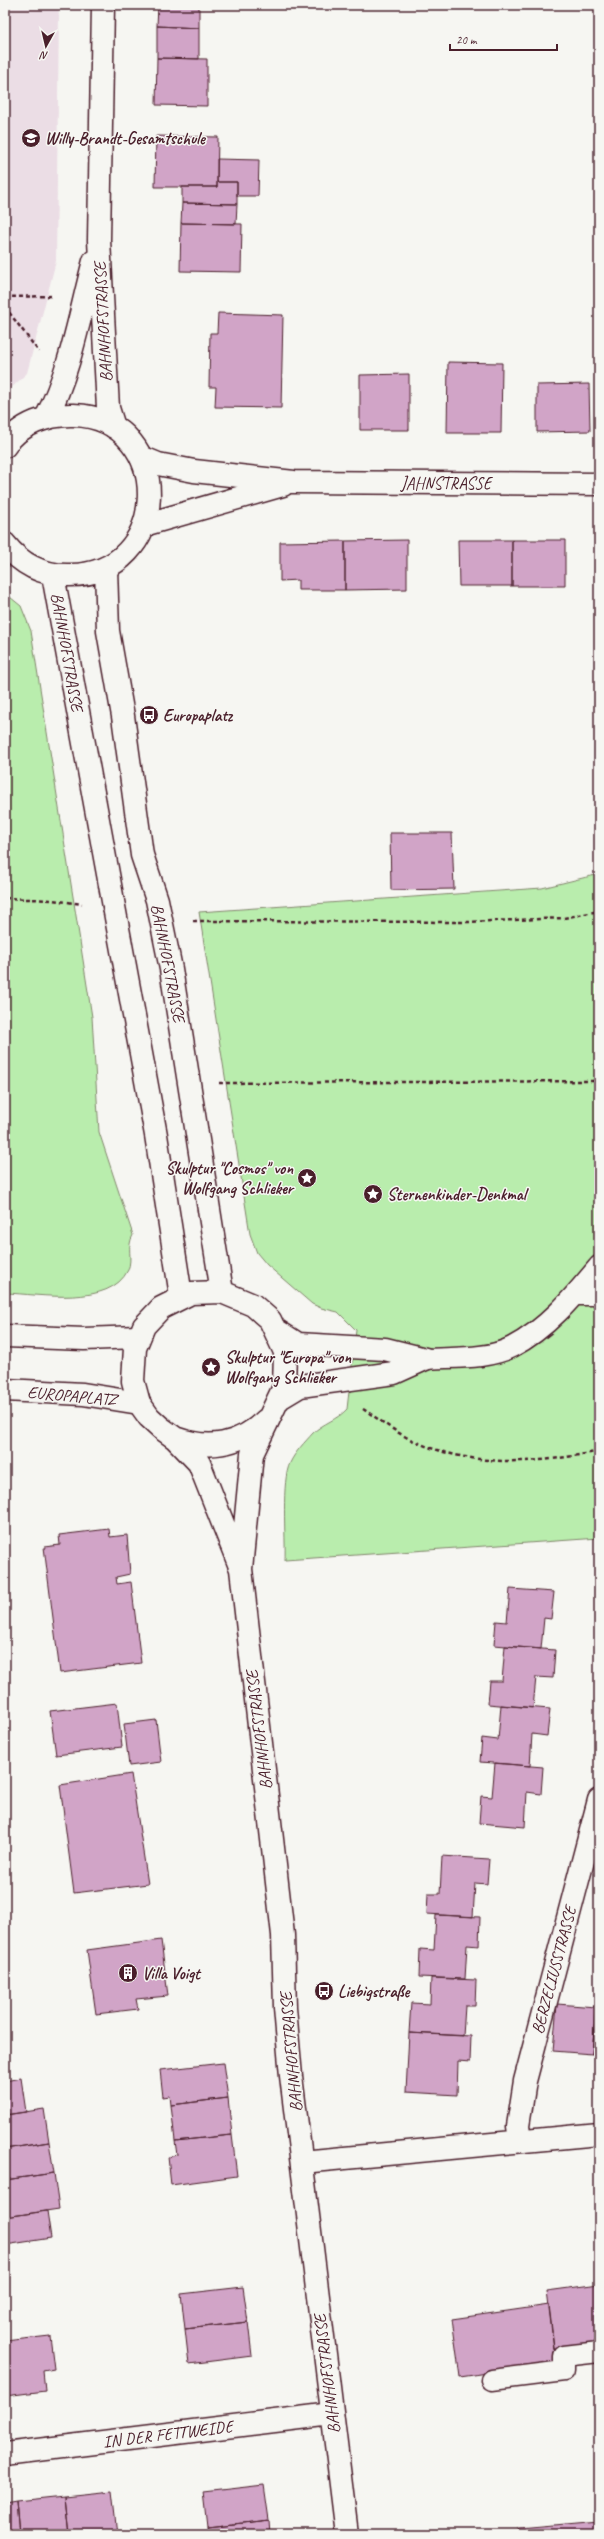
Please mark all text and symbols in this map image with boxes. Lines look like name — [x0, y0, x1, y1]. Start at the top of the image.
north arrow — [26, 26, 66, 66]
scale bar — [450, 26, 557, 52]
text: 20 m — [456, 32, 478, 48]
text: N — [38, 48, 49, 63]
school or university icon: Willy-Brandt-Gesamtschule — [20, 127, 42, 149]
place label: Willy-Brandt-Gesamtschule — [45, 128, 207, 149]
street label: BAHNHOFSTRASSE — [89, 260, 117, 382]
street label: JAHNSTRASSE — [400, 473, 494, 494]
street label: BAHNHOFSTRASSE — [46, 591, 88, 715]
bus stop icon: Europaplatz — [138, 704, 160, 726]
place label: Europaplatz — [163, 705, 234, 726]
street label: BAHNHOFSTRASSE — [146, 902, 190, 1026]
place label: Skulptur "Cosmos" von Wolfgang Schlieker — [166, 1158, 295, 1199]
place icon: Skulptur "Cosmos" von Wolfgang Schlieker — [296, 1167, 318, 1189]
place icon: Sternenkinder-Denkmal — [362, 1183, 384, 1205]
place label: Sternenkinder-Denkmal — [387, 1184, 530, 1205]
place label: Skulptur "Europa" von Wolfgang Schlieker — [225, 1347, 352, 1388]
place icon: Skulptur "Europa" von Wolfgang Schlieker — [200, 1356, 222, 1378]
street label: EUROPAPLATZ — [26, 1382, 121, 1411]
street label: BAHNHOFSTRASSE — [241, 1667, 277, 1791]
street label: BERZELIUSSTRASSE — [527, 1901, 582, 2036]
building icon: Villa Voigt — [117, 1962, 139, 1984]
place label: Villa Voigt — [142, 1963, 202, 1984]
bus stop icon: Liebigstraße — [313, 1980, 335, 2002]
place label: Liebigstraße — [338, 1981, 412, 2002]
street label: BAHNHOFSTRASSE — [275, 1989, 307, 2113]
street label: BAHNHOFSTRASSE — [309, 2311, 345, 2435]
street label: IN DER FETTWEIDE — [102, 2415, 237, 2452]

